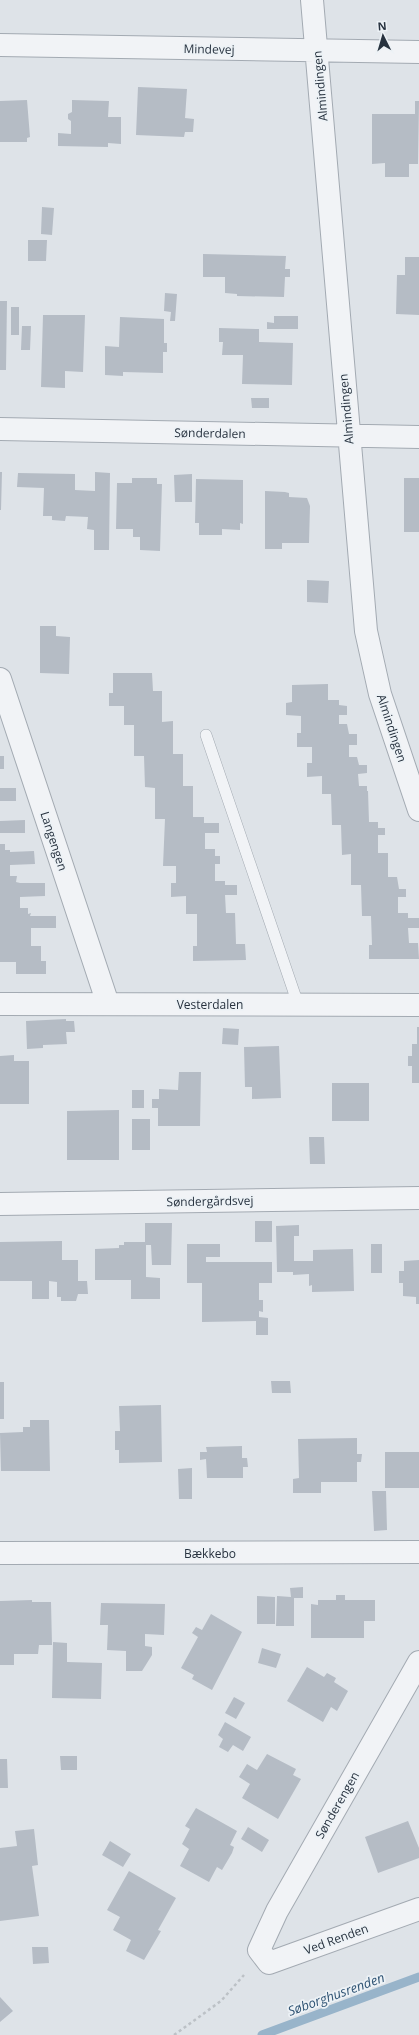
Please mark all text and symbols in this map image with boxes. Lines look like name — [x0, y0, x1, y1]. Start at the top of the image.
north arrow — [363, 16, 403, 56]
text: N — [377, 18, 387, 33]
street label: Mindevej — [183, 40, 235, 58]
street label: Almindingen — [308, 50, 332, 122]
street label: Almindingen — [334, 373, 358, 445]
street label: Sønderdalen — [174, 424, 246, 442]
street label: Almindingen — [373, 692, 411, 764]
street label: Langengen — [36, 809, 72, 873]
street label: Vesterdalen — [177, 996, 243, 1013]
street label: Søndergårdsvej — [166, 1192, 254, 1210]
street label: Bækkebo — [184, 1545, 236, 1562]
street label: Sønderengen — [311, 1768, 363, 1842]
street label: Ved Renden — [301, 1920, 371, 1958]
water label: Søborghusrenden — [285, 1968, 387, 2020]

